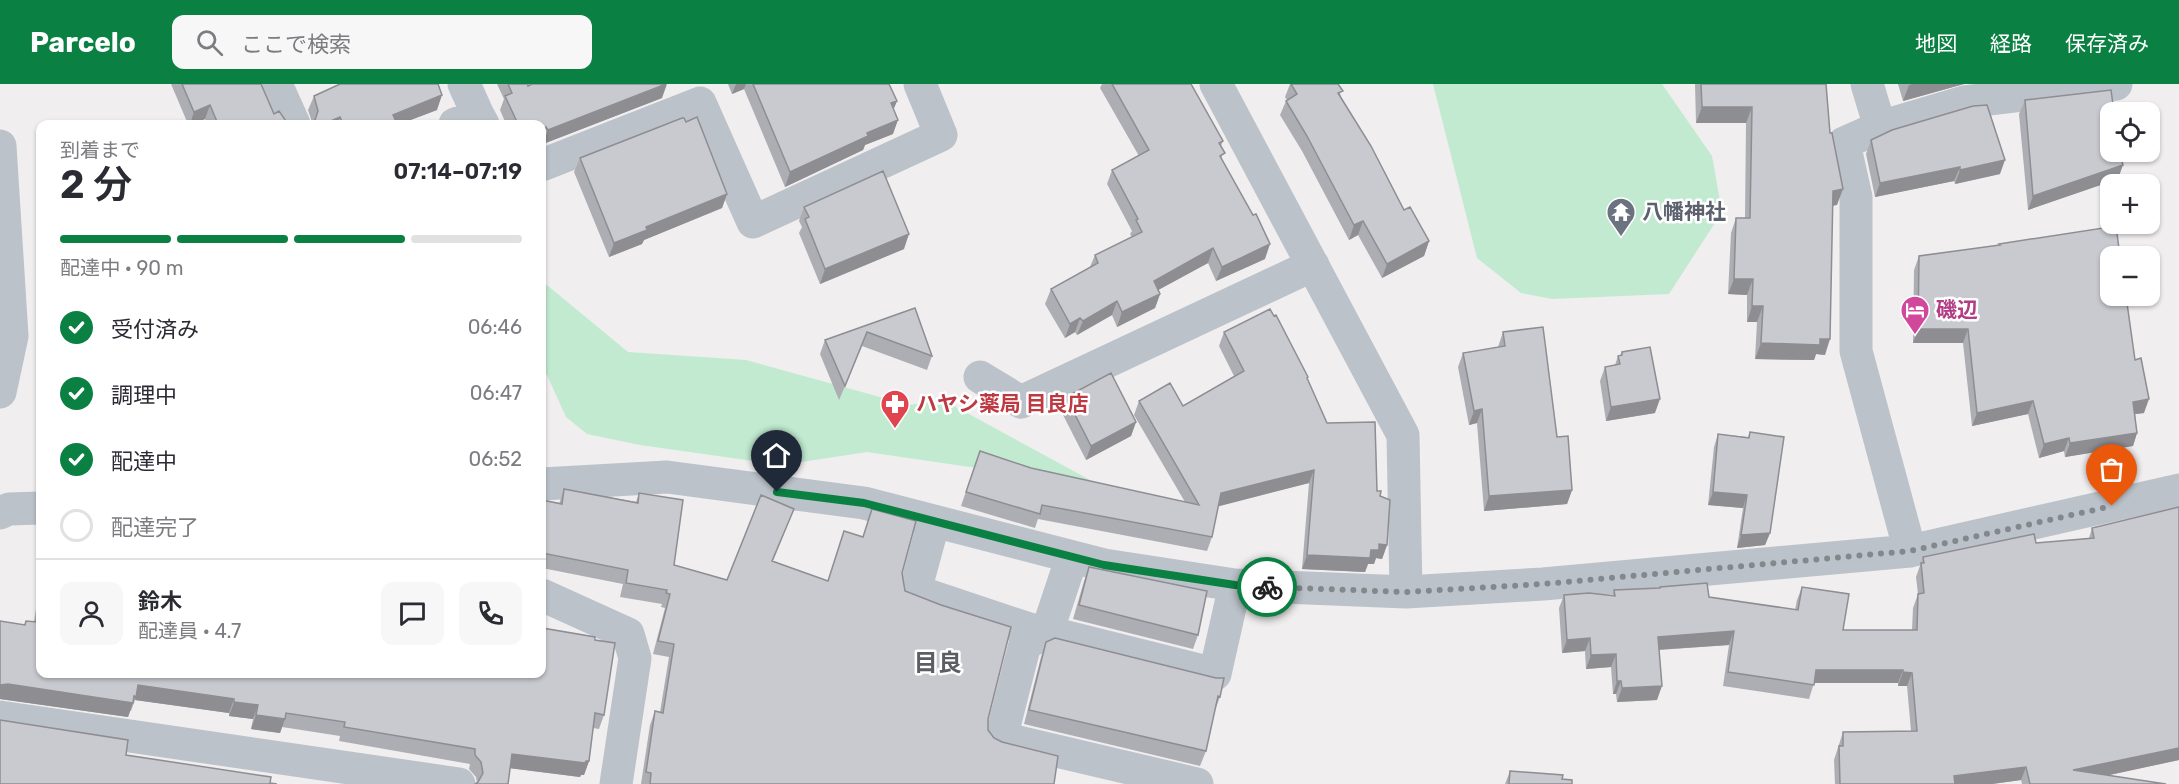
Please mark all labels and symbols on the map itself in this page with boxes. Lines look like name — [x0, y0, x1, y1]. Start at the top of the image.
temple icon: 八幡神社 — [1605, 196, 1637, 238]
place label: 八幡神社 — [1642, 199, 1726, 224]
hotel icon: 磯辺 — [1899, 294, 1931, 336]
place label: 磯辺 — [1936, 297, 1978, 322]
pharmacy icon: ハヤシ薬局 目良店 — [879, 388, 911, 430]
place label: ハヤシ薬局 目良店 — [916, 391, 1088, 416]
pin — [751, 430, 802, 492]
pin — [2086, 444, 2137, 506]
courier — [1237, 557, 1297, 617]
district label: 目良 — [914, 649, 962, 677]

